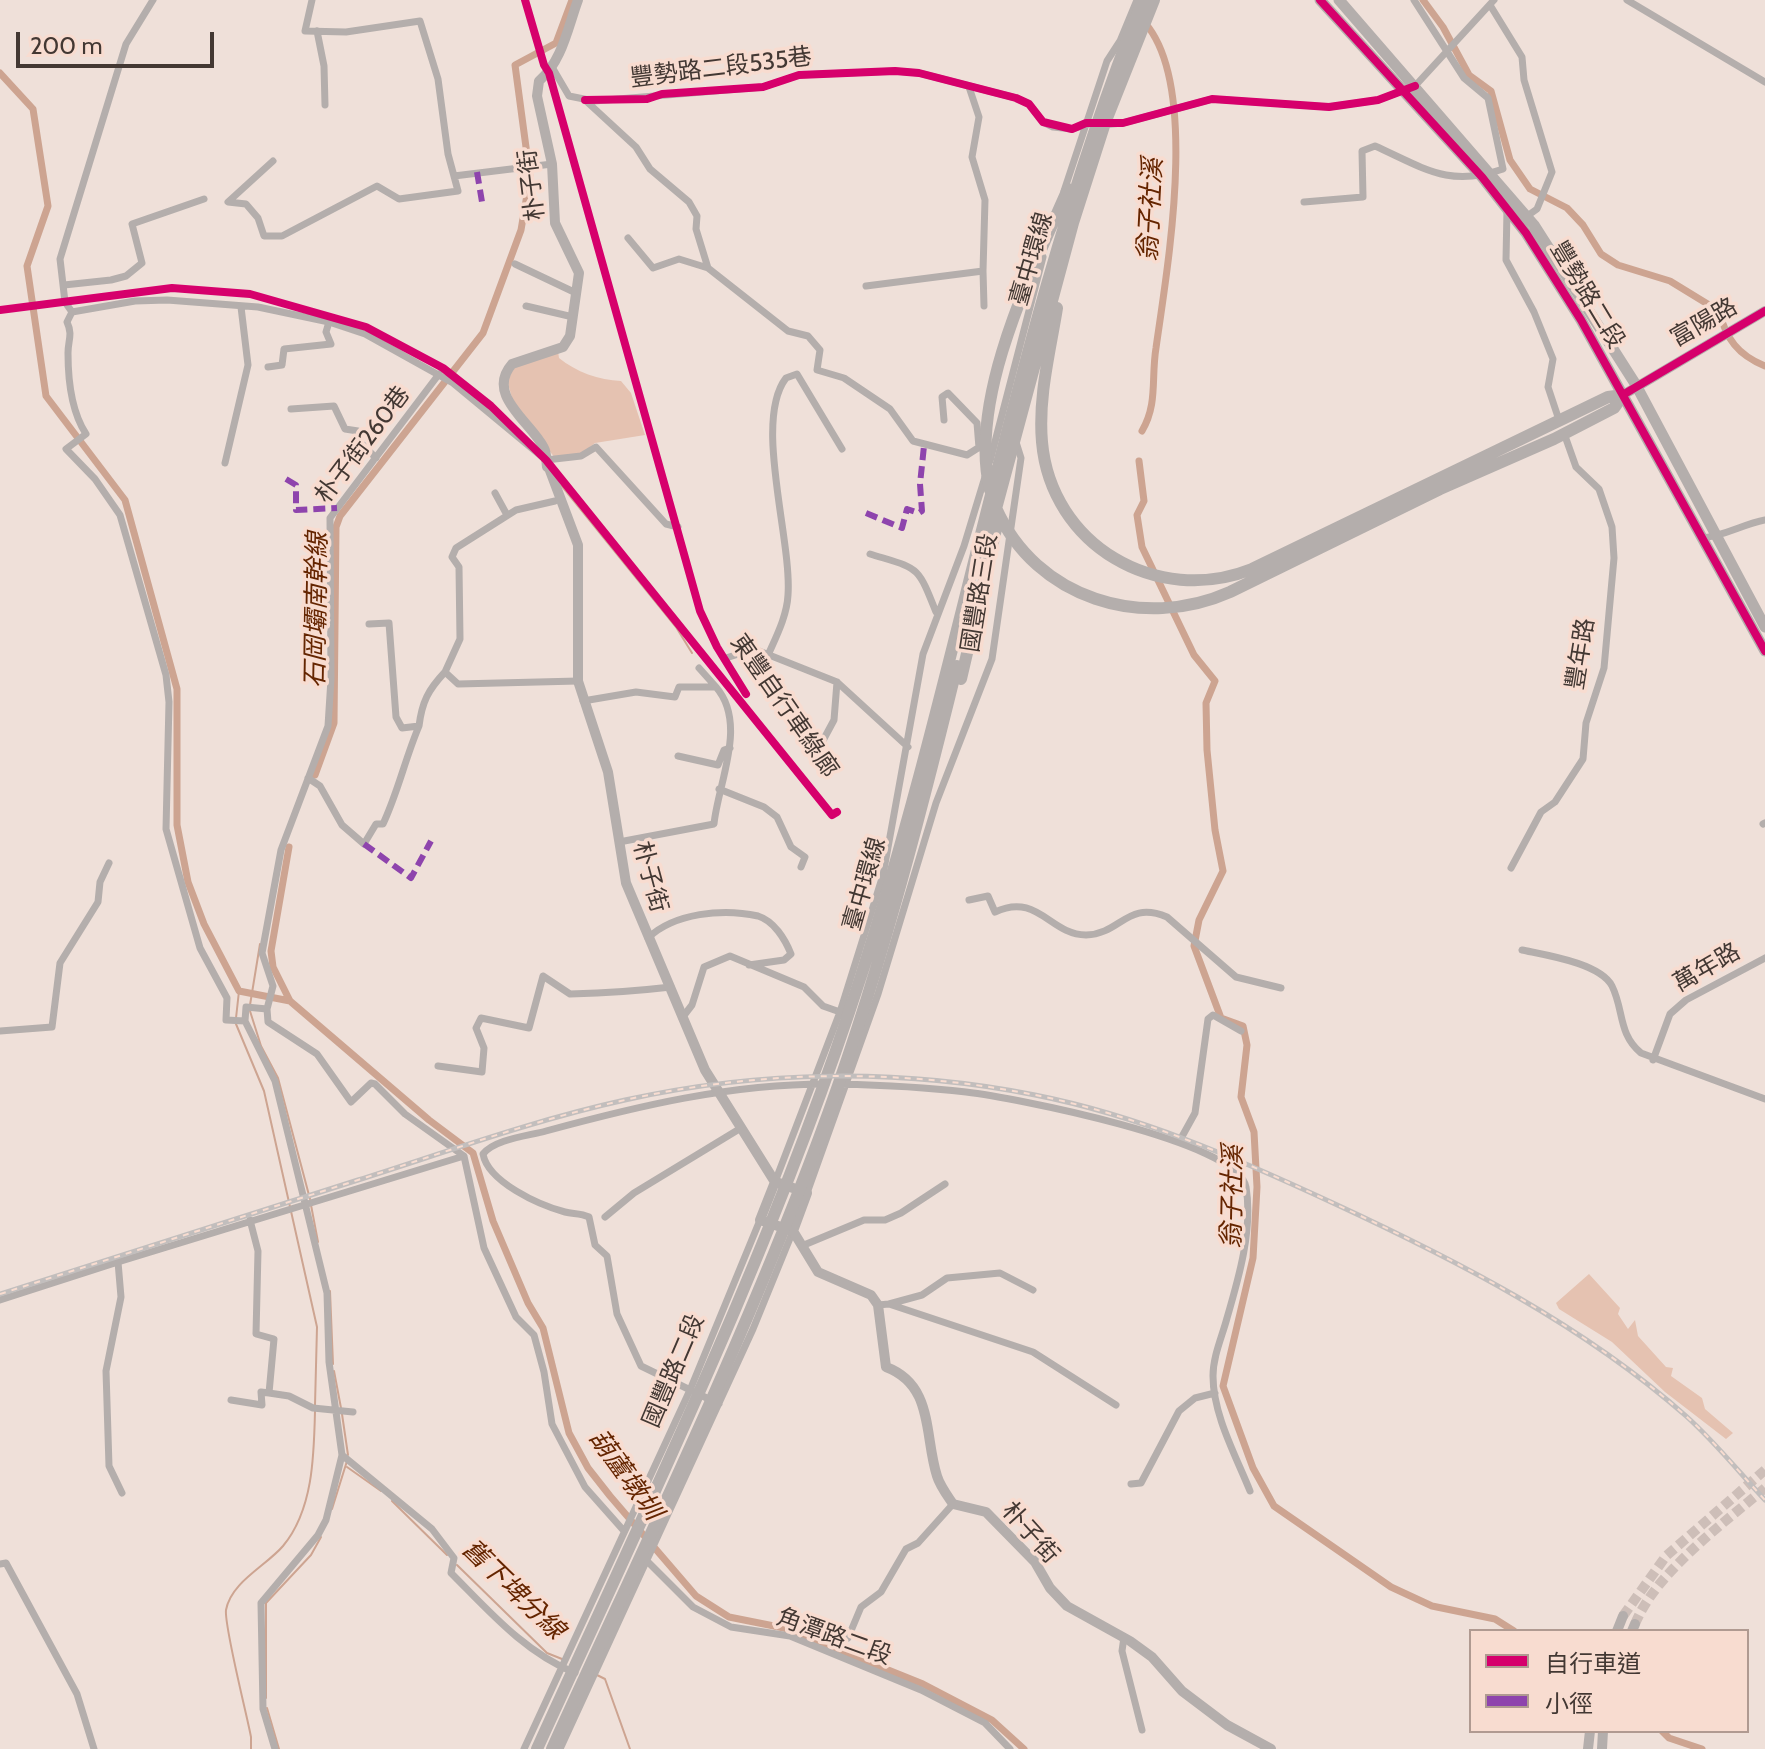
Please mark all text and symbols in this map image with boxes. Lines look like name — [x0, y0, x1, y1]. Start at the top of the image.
scale bar — [20, 16, 218, 66]
text: 200 m — [30, 31, 103, 60]
street label: 豐勢路二段535巷 — [628, 43, 814, 93]
street label: 朴子街 — [513, 148, 551, 222]
water label: 翁子社溪 — [1133, 157, 1169, 263]
street label: 臺中環線 — [1005, 209, 1059, 309]
street label: 豐勢路二段 — [1544, 236, 1630, 354]
street label: 富陽路 — [1666, 293, 1742, 353]
street label: 朴子街260巷 — [310, 381, 416, 509]
street label: 國豐路三段 — [956, 531, 1004, 655]
water label: 石岡壩南幹線 — [300, 532, 334, 688]
street label: 豐年路 — [1561, 616, 1601, 692]
street label: 東豐自行車綠廊 — [724, 629, 844, 783]
street label: 臺中環線 — [838, 834, 892, 934]
street label: 朴子街 — [627, 838, 673, 916]
street label: 萬年路 — [1669, 938, 1745, 998]
water label: 翁子社溪 — [1216, 1145, 1250, 1249]
street label: 國豐路二段 — [637, 1310, 711, 1432]
water label: 葫蘆墩圳 — [582, 1424, 668, 1526]
street label: 朴子街 — [995, 1497, 1065, 1569]
water label: 舊下埤分線 — [455, 1534, 571, 1646]
street label: 角潭路二段 — [773, 1603, 895, 1671]
legend — [1469, 1629, 1749, 1733]
text: 自行車道 — [1545, 1649, 1641, 1678]
text: 小徑 — [1545, 1689, 1593, 1718]

